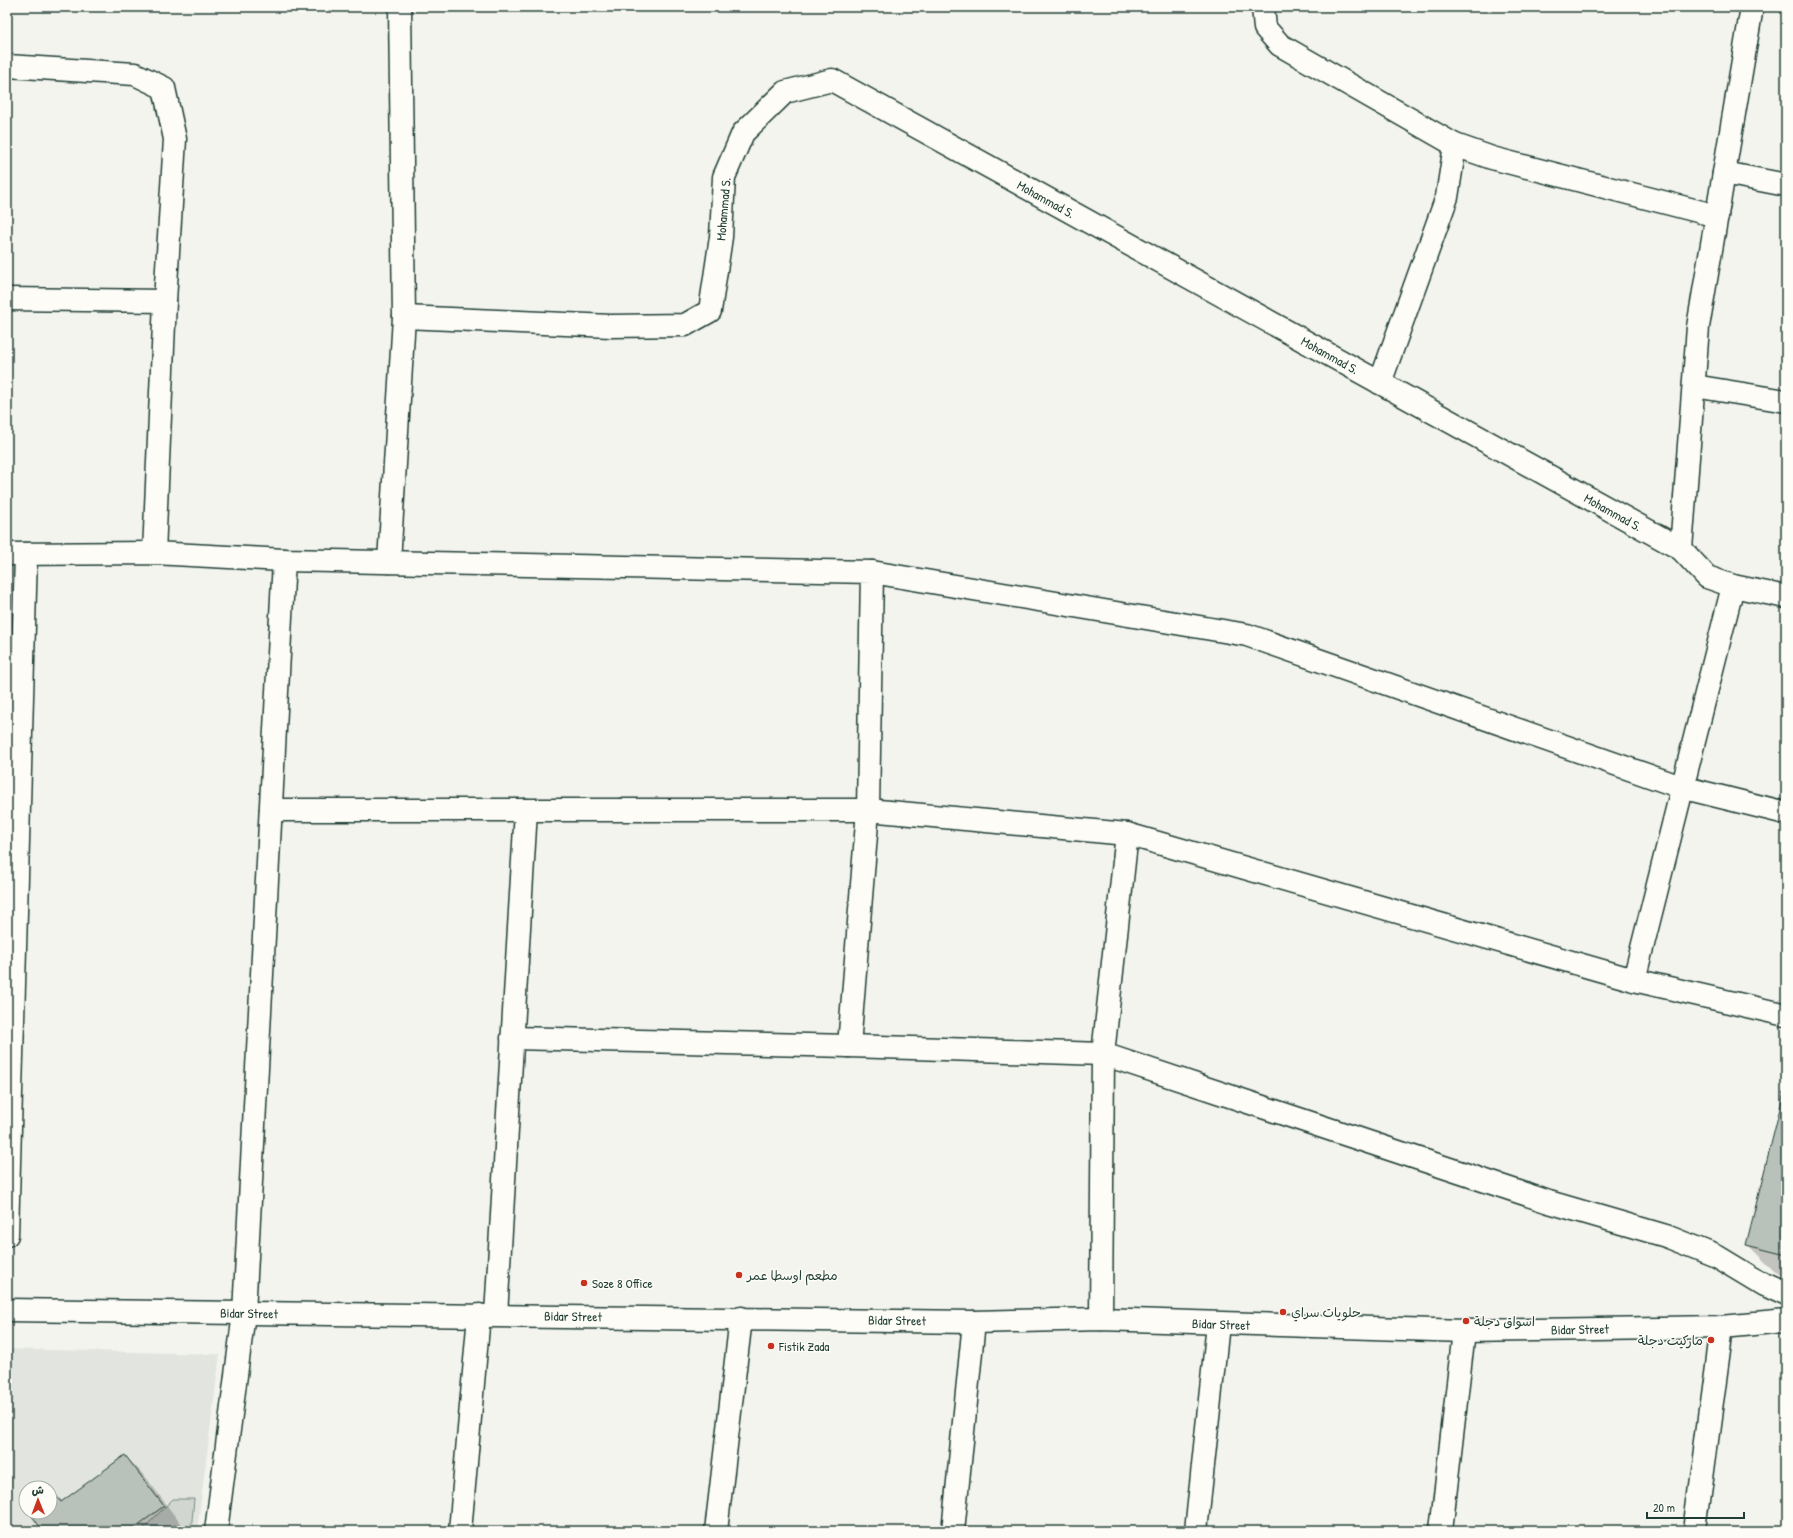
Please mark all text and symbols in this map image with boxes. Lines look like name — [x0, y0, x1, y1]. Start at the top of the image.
street label: Mohammad S. — [1014, 176, 1078, 222]
street label: Mohammad S. — [711, 177, 735, 241]
street label: Mohammad S. — [1298, 332, 1362, 378]
street label: Mohammad S. — [1581, 489, 1645, 535]
place label: مطعم اوسطا عمر — [746, 1266, 838, 1286]
marker: مطعم اوسطا عمر — [734, 1270, 744, 1280]
place label: Soze 8 Office — [592, 1274, 653, 1292]
marker: Soze 8 Office — [579, 1278, 589, 1288]
street label: Bidar Street — [220, 1303, 279, 1323]
place label: حلويات سراي — [1291, 1303, 1361, 1322]
street label: Bidar Street — [544, 1306, 603, 1326]
marker: حلويات سراي — [1278, 1307, 1288, 1317]
street label: Bidar Street — [868, 1310, 927, 1330]
place label: اسواق دجلة — [1474, 1312, 1535, 1330]
street label: Bidar Street — [1192, 1314, 1251, 1334]
marker: اسواق دجلة — [1461, 1316, 1471, 1326]
street label: Bidar Street — [1551, 1319, 1610, 1339]
place label: ماركيت دجلة — [1638, 1331, 1703, 1349]
marker: ماركيت دجلة — [1706, 1335, 1716, 1345]
place label: Fistik Zada — [778, 1337, 829, 1355]
marker: Fistik Zada — [766, 1341, 776, 1351]
north arrow — [18, 1480, 58, 1520]
text: ش — [32, 1483, 44, 1497]
scale bar — [1647, 1494, 1744, 1520]
text: 20 m — [1653, 1499, 1675, 1516]

